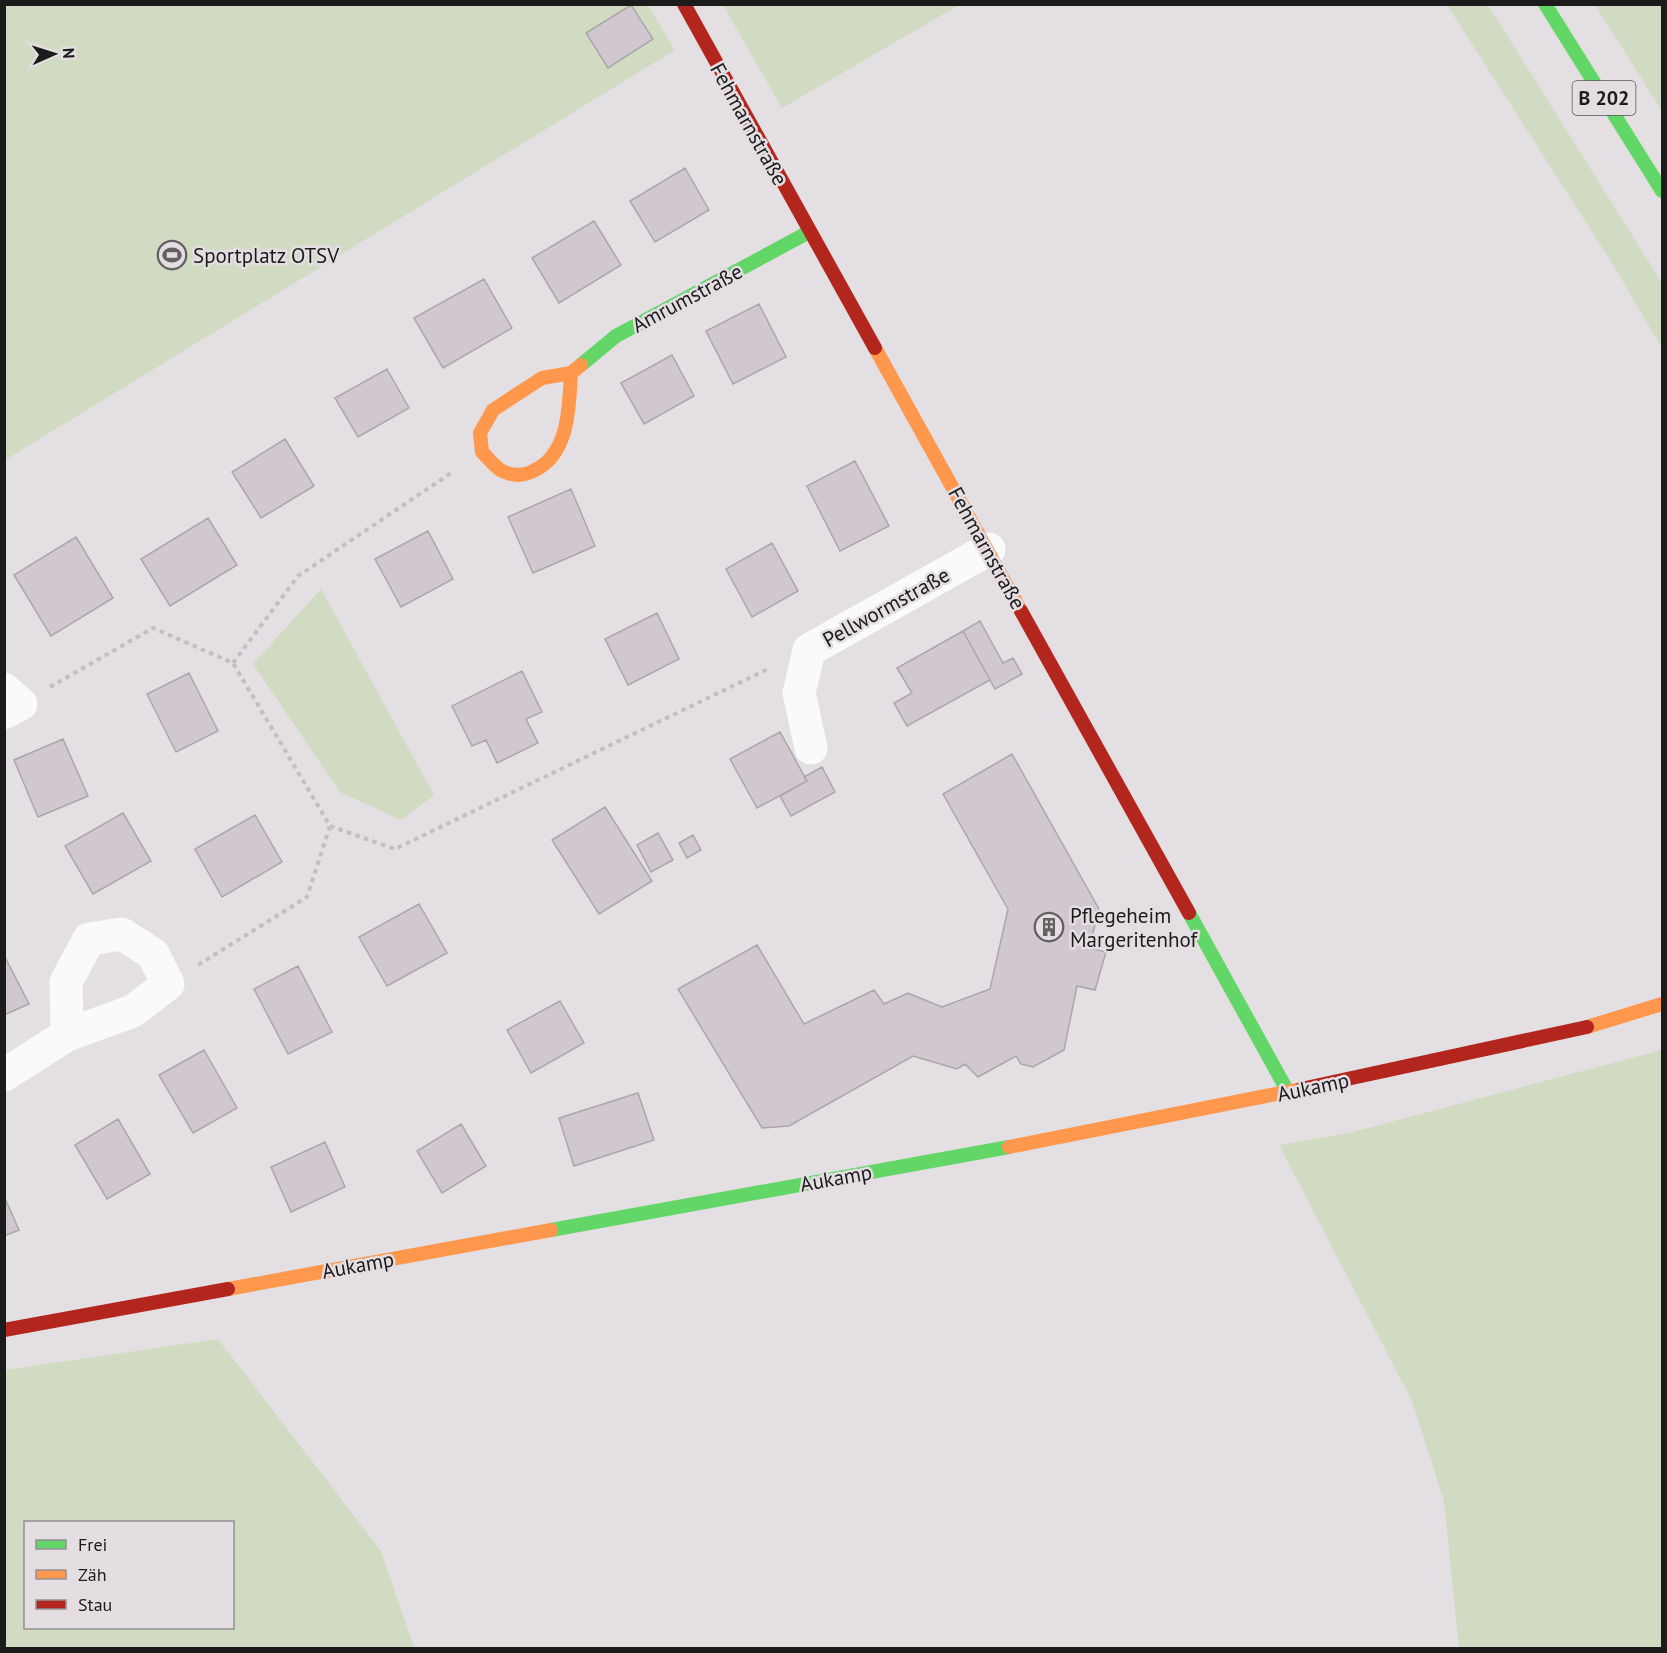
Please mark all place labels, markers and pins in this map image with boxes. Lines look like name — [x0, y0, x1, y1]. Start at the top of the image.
sports icon: Sportplatz OTSV — [156, 239, 188, 271]
place label: Sportplatz OTSV — [193, 242, 339, 269]
place label: Pflegeheim Margeritenhof — [1070, 902, 1198, 953]
building icon: Pflegeheim Margeritenhof — [1033, 911, 1065, 943]

